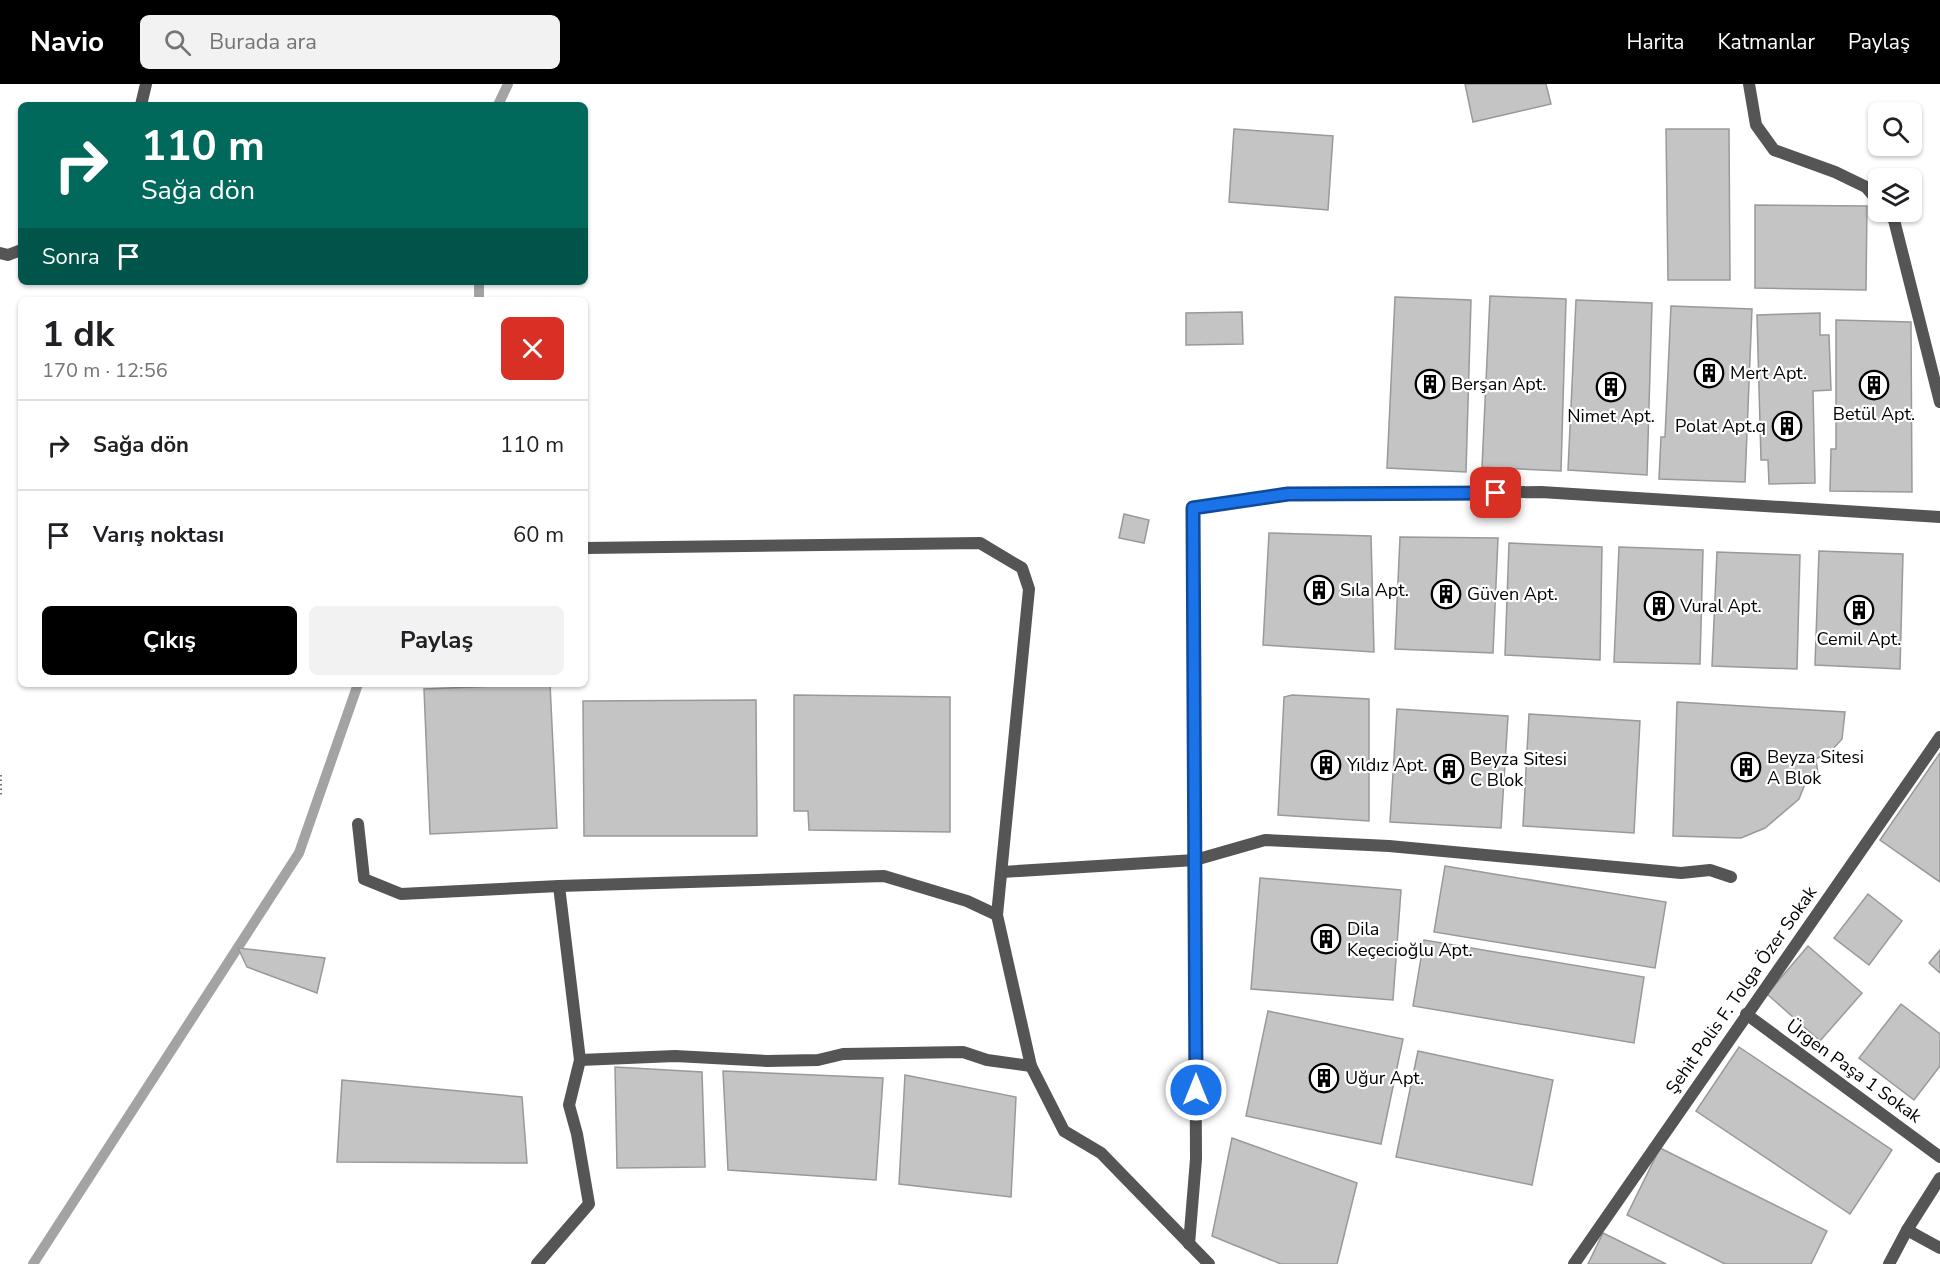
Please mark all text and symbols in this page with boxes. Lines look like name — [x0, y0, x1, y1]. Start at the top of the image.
search box — [140, 15, 560, 69]
text: Navio — [30, 23, 104, 61]
icon: search — [161, 26, 194, 59]
text: Burada ara — [209, 27, 317, 57]
text: Harita — [1626, 28, 1684, 56]
text: Katmanlar — [1717, 28, 1815, 56]
text: Paylaş — [1848, 28, 1910, 56]
map controls — [1868, 102, 1922, 222]
button: search — [1868, 102, 1922, 156]
text: 110 m — [141, 118, 265, 175]
icon: right — [42, 126, 120, 204]
button: layers — [1868, 168, 1922, 222]
text: Sağa dön — [141, 172, 255, 209]
icon: arrive — [112, 240, 145, 273]
text: Sonra — [42, 242, 100, 272]
text: 1 dk — [42, 310, 114, 359]
button: close — [501, 317, 564, 380]
text: 170 m · 12:56 — [42, 357, 168, 384]
building icon: Mert Apt. — [1693, 357, 1725, 389]
place label: Mert Apt. — [1730, 361, 1807, 385]
building icon: Berşan Apt. — [1414, 368, 1446, 400]
building icon: Betül Apt. — [1858, 369, 1890, 401]
building icon: Nimet Apt. — [1595, 371, 1627, 403]
place label: Berşan Apt. — [1451, 372, 1546, 396]
place label: Betül Apt. — [1833, 402, 1915, 426]
place label: Nimet Apt. — [1567, 404, 1655, 428]
building icon: Polat Apt.q — [1771, 410, 1803, 442]
place label: Polat Apt.q — [1675, 414, 1766, 438]
icon: right — [42, 429, 75, 462]
text: Sağa dön — [93, 430, 189, 460]
text: 110 m — [500, 430, 564, 460]
pin — [1470, 467, 1521, 518]
icon: arrive — [1479, 476, 1512, 509]
icon: arrive — [42, 519, 75, 552]
text: Varış noktası — [93, 520, 224, 550]
text: 60 m — [513, 520, 564, 550]
building icon: Sıla Apt. — [1303, 574, 1335, 606]
place label: Sıla Apt. — [1340, 578, 1409, 602]
building icon: Güven Apt. — [1430, 578, 1462, 610]
place label: Güven Apt. — [1467, 582, 1558, 606]
building icon: Vural Apt. — [1643, 590, 1675, 622]
place label: Vural Apt. — [1679, 594, 1762, 618]
building icon: Cemil Apt. — [1843, 594, 1875, 626]
button: Çıkış — [42, 606, 297, 675]
button: Paylaş — [309, 606, 564, 675]
place label: Cemil Apt. — [1817, 627, 1901, 651]
place label: Beyza Sitesi A Blok — [1767, 745, 1864, 790]
place label: Beyza Sitesi C Blok — [1470, 747, 1567, 792]
building icon: Yıldız Apt. — [1310, 749, 1342, 781]
building icon: Beyza Sitesi A Blok — [1730, 751, 1762, 783]
place label: Yıldız Apt. — [1346, 753, 1428, 777]
building icon: Beyza Sitesi C Blok — [1433, 753, 1465, 785]
street label: Şehit Polis F. Tolga Özer Sokak — [1660, 881, 1823, 1099]
place label: Dila Keçecioğlu Apt. — [1347, 917, 1473, 962]
building icon: Dila Keçecioğlu Apt. — [1310, 923, 1342, 955]
street label: Ürgen Paşa 1 Sokak — [1782, 1014, 1927, 1129]
position arrow — [1164, 1058, 1228, 1122]
building icon: Uğur Apt. — [1308, 1062, 1340, 1094]
place label: Uğur Apt. — [1345, 1066, 1424, 1090]

